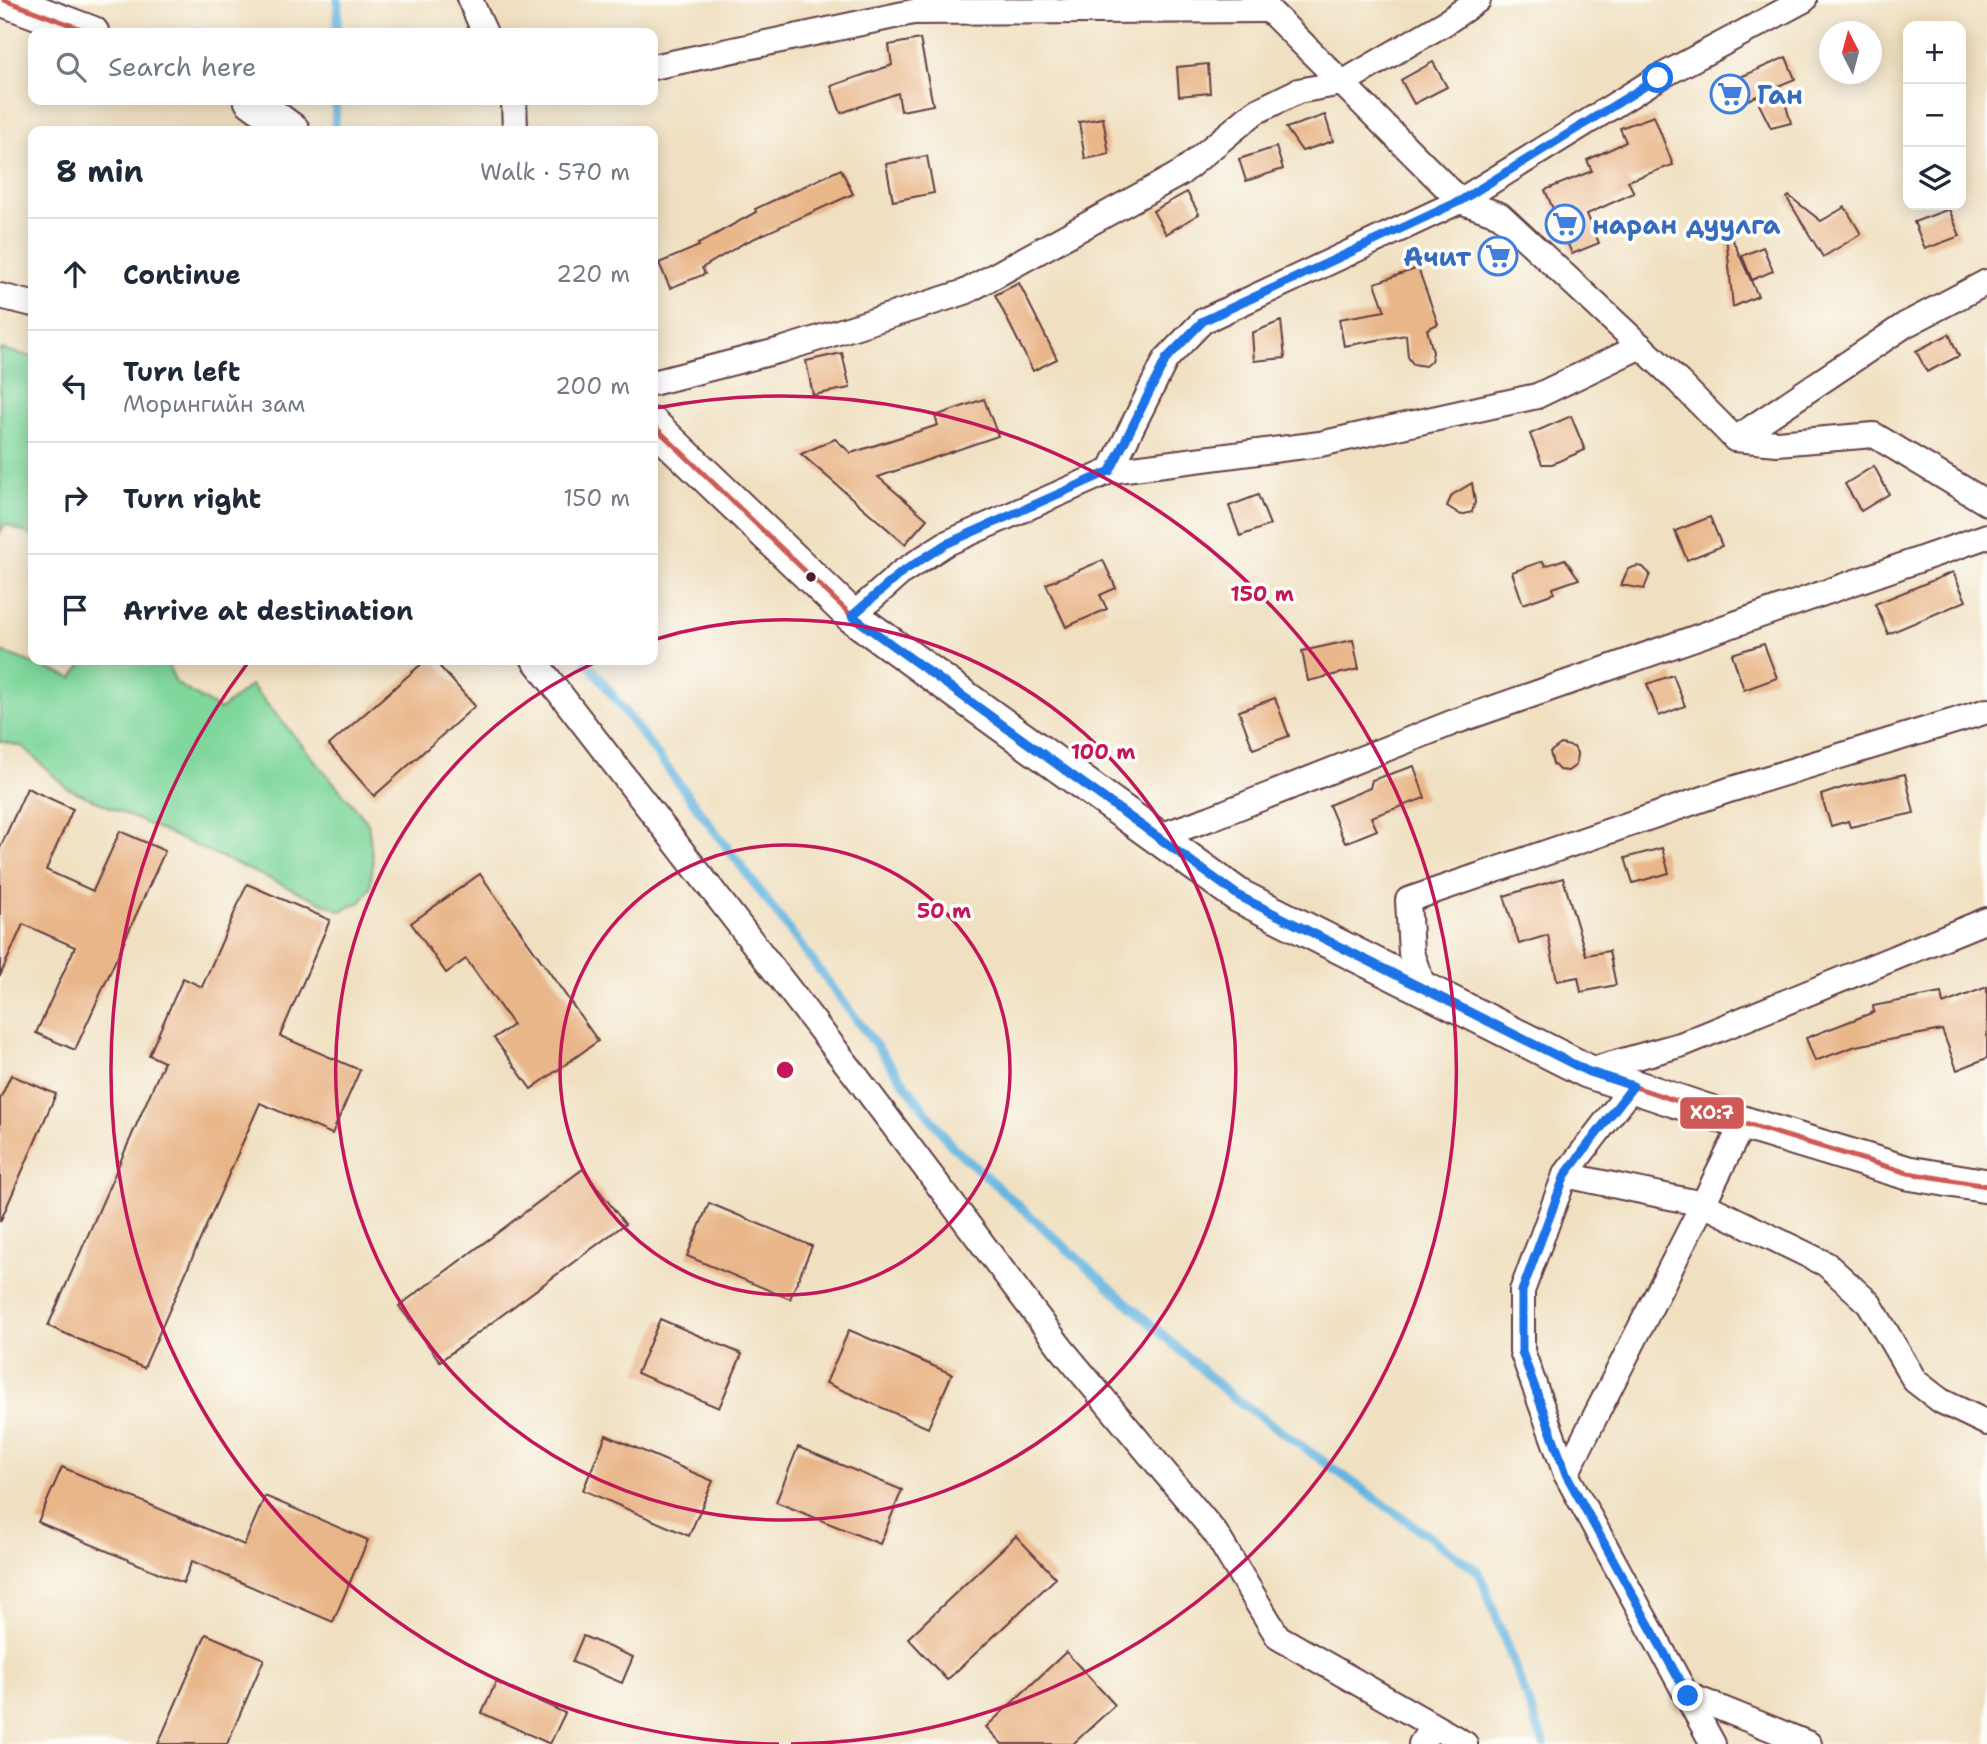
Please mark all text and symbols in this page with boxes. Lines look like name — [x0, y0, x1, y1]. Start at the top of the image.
north arrow — [1819, 21, 1882, 84]
map controls — [1903, 21, 1966, 210]
button: + — [1903, 21, 1966, 84]
search box — [28, 28, 658, 105]
icon: search — [52, 48, 90, 86]
text: Search here — [108, 49, 257, 84]
route start — [1642, 62, 1673, 93]
supermarket icon: Ган — [1709, 73, 1751, 115]
place label: Ган — [1757, 77, 1803, 112]
button: − — [1903, 84, 1966, 147]
button: layers — [1903, 147, 1966, 210]
text: 8 min — [56, 151, 143, 192]
text: Walk · 570 m — [480, 157, 630, 187]
supermarket icon: наран дуулга — [1544, 203, 1586, 245]
place label: наран дуулга — [1592, 207, 1781, 242]
supermarket icon: Ачит — [1477, 235, 1519, 277]
place label: Ачит — [1403, 239, 1471, 274]
icon: ahead — [56, 255, 94, 293]
text: Continue — [123, 257, 241, 292]
text: 220 m — [556, 259, 630, 289]
text: Turn left — [123, 354, 240, 389]
icon: left — [56, 367, 94, 405]
text: 200 m — [555, 371, 630, 401]
text: Морингийн зам — [123, 389, 305, 419]
icon: right — [56, 479, 94, 517]
text: Turn right — [123, 481, 261, 516]
text: 150 m — [563, 483, 630, 513]
unlabelled marker — [804, 570, 818, 584]
text: 150 m — [1230, 580, 1294, 608]
icon: arrive — [56, 591, 94, 629]
text: Arrive at destination — [123, 593, 413, 628]
text: 100 m — [1071, 738, 1135, 766]
text: 50 m — [917, 897, 971, 925]
centre of rings — [773, 1058, 797, 1082]
line badge: ХО:7 — [1679, 1096, 1745, 1130]
text: ХО:7 — [1690, 1100, 1734, 1125]
route end — [1672, 1680, 1703, 1711]

